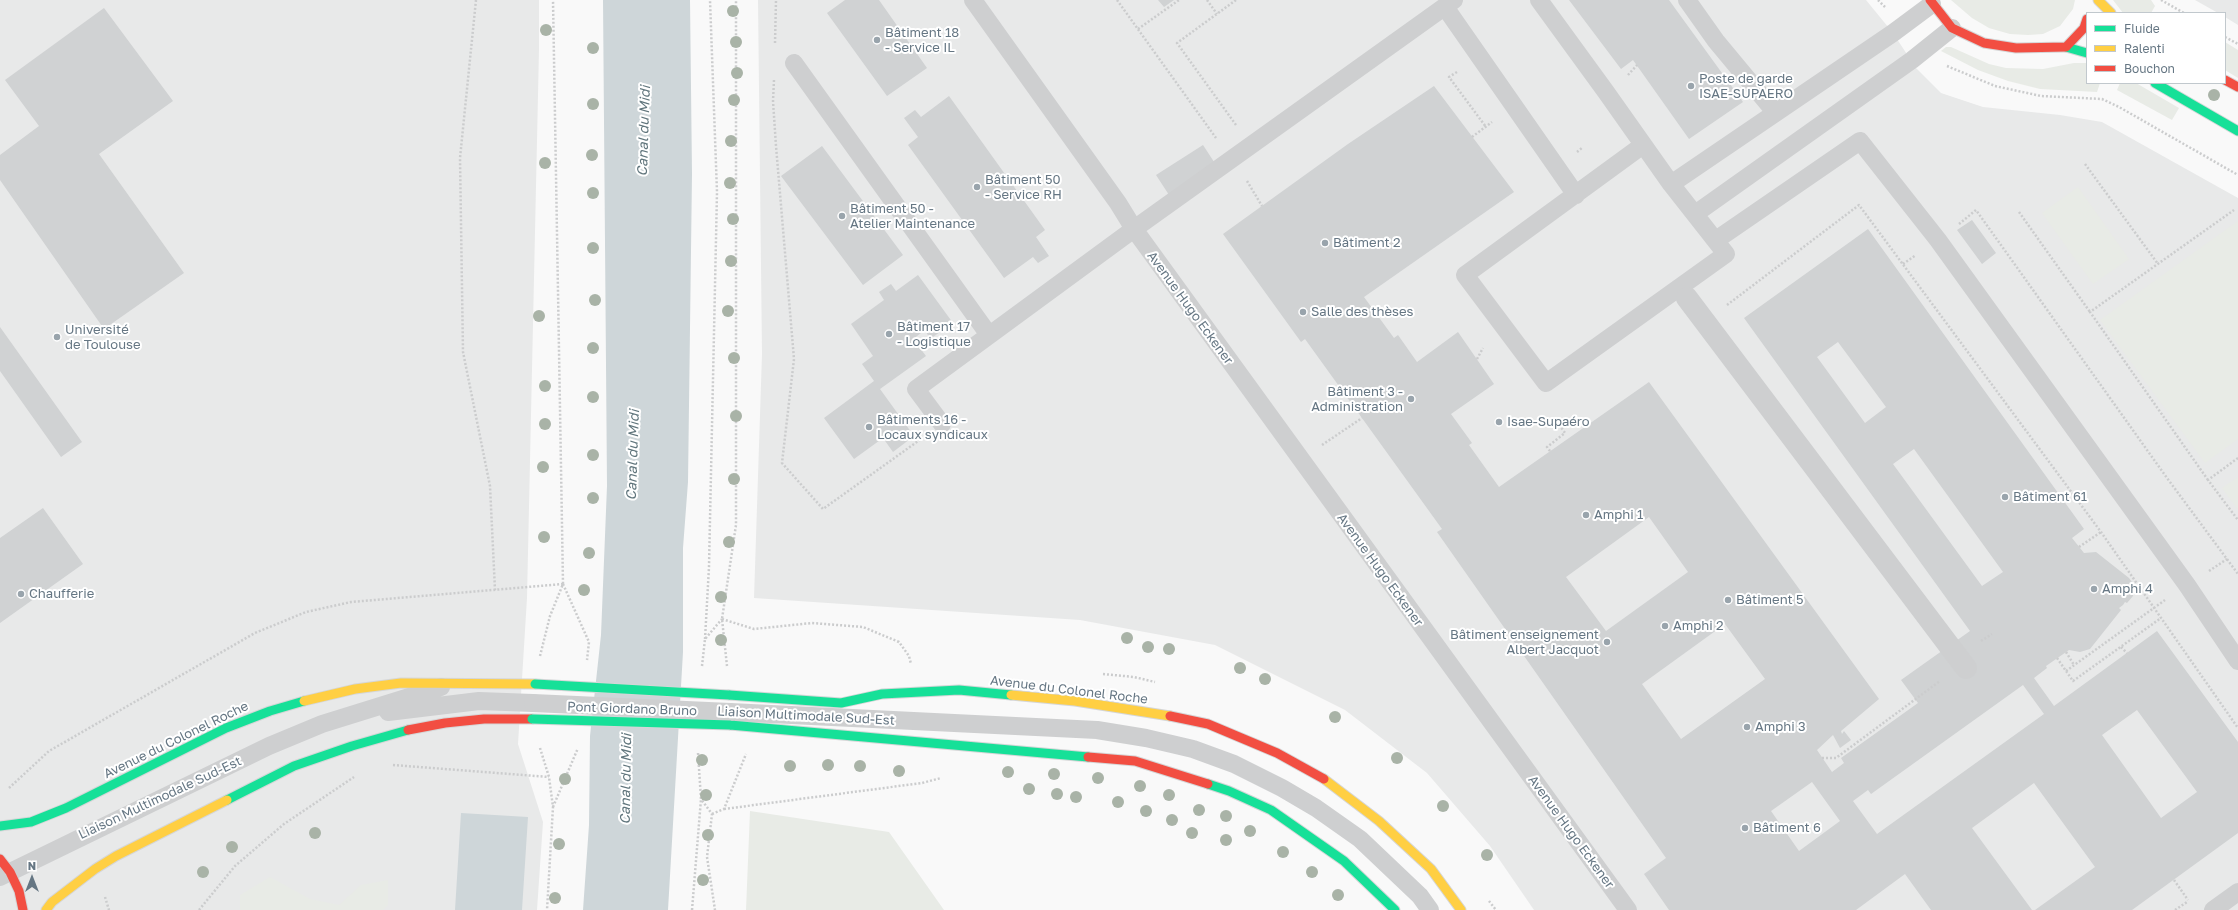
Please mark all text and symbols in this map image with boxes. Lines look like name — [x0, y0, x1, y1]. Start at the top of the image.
legend — [2086, 12, 2226, 84]
text: Fluide — [2124, 21, 2160, 36]
place label: Bâtiment 18 - Service IL — [885, 25, 959, 56]
marker: Bâtiment 18 - Service IL — [872, 35, 882, 45]
text: Ralenti — [2124, 41, 2165, 56]
text: Bouchon — [2124, 61, 2175, 76]
place label: Poste de garde ISAE-SUPAERO — [1699, 71, 1793, 102]
marker: Poste de garde ISAE-SUPAERO — [1686, 81, 1696, 91]
water label: Canal du Midi — [634, 85, 654, 177]
place label: Bâtiment 50 - Service RH — [985, 172, 1062, 203]
marker: Bâtiment 50 - Service RH — [972, 182, 982, 192]
place label: Bâtiment 50 - Atelier Maintenance — [850, 201, 975, 232]
marker: Bâtiment 50 - Atelier Maintenance — [837, 211, 847, 221]
place label: Bâtiment 2 — [1333, 235, 1401, 251]
marker: Bâtiment 2 — [1320, 238, 1330, 248]
street label: Avenue Hugo Eckener — [1144, 248, 1236, 368]
place label: Salle des thèses — [1311, 304, 1413, 320]
marker: Salle des thèses — [1298, 307, 1308, 317]
place label: Bâtiment 17 - Logistique — [897, 319, 971, 350]
place label: Université de Toulouse — [65, 322, 140, 353]
marker: Bâtiment 17 - Logistique — [884, 329, 894, 339]
marker: Université de Toulouse — [52, 332, 62, 342]
place label: Bâtiment 3 - Administration — [1311, 384, 1403, 415]
marker: Bâtiment 3 - Administration — [1406, 394, 1416, 404]
water label: Canal du Midi — [623, 409, 643, 501]
place label: Bâtiments 16 - Locaux syndicaux — [877, 412, 988, 443]
place label: Isae-Supaéro — [1507, 414, 1590, 430]
marker: Isae-Supaéro — [1494, 417, 1504, 427]
marker: Bâtiments 16 - Locaux syndicaux — [864, 422, 874, 432]
place label: Bâtiment 61 — [2013, 489, 2087, 505]
marker: Bâtiment 61 — [2000, 492, 2010, 502]
place label: Amphi 1 — [1594, 507, 1643, 523]
street label: Avenue Hugo Eckener — [1334, 510, 1426, 630]
marker: Amphi 1 — [1581, 510, 1591, 520]
place label: Amphi 4 — [2102, 581, 2153, 597]
marker: Amphi 4 — [2089, 584, 2099, 594]
place label: Chaufferie — [29, 586, 94, 602]
marker: Chaufferie — [16, 589, 26, 599]
place label: Bâtiment 5 — [1736, 592, 1804, 608]
marker: Bâtiment 5 — [1723, 595, 1733, 605]
place label: Amphi 2 — [1673, 618, 1723, 634]
marker: Amphi 2 — [1660, 621, 1670, 631]
place label: Bâtiment enseignement Albert Jacquot — [1450, 627, 1599, 658]
marker: Bâtiment enseignement Albert Jacquot — [1602, 637, 1612, 647]
street label: Avenue du Colonel Roche — [989, 673, 1149, 707]
street label: Avenue du Colonel Roche — [101, 698, 251, 782]
street label: Pont Giordano Bruno — [567, 699, 697, 719]
street label: Liaison Multimodale Sud-Est — [717, 704, 895, 728]
place label: Amphi 3 — [1755, 719, 1806, 735]
marker: Amphi 3 — [1742, 722, 1752, 732]
water label: Canal du Midi — [617, 734, 635, 824]
street label: Liaison Multimodale Sud-Est — [76, 753, 244, 843]
street label: Avenue Hugo Eckener — [1525, 772, 1617, 892]
place label: Bâtiment 6 — [1753, 820, 1821, 836]
marker: Bâtiment 6 — [1740, 823, 1750, 833]
north arrow — [12, 858, 52, 898]
text: N — [28, 859, 36, 872]

